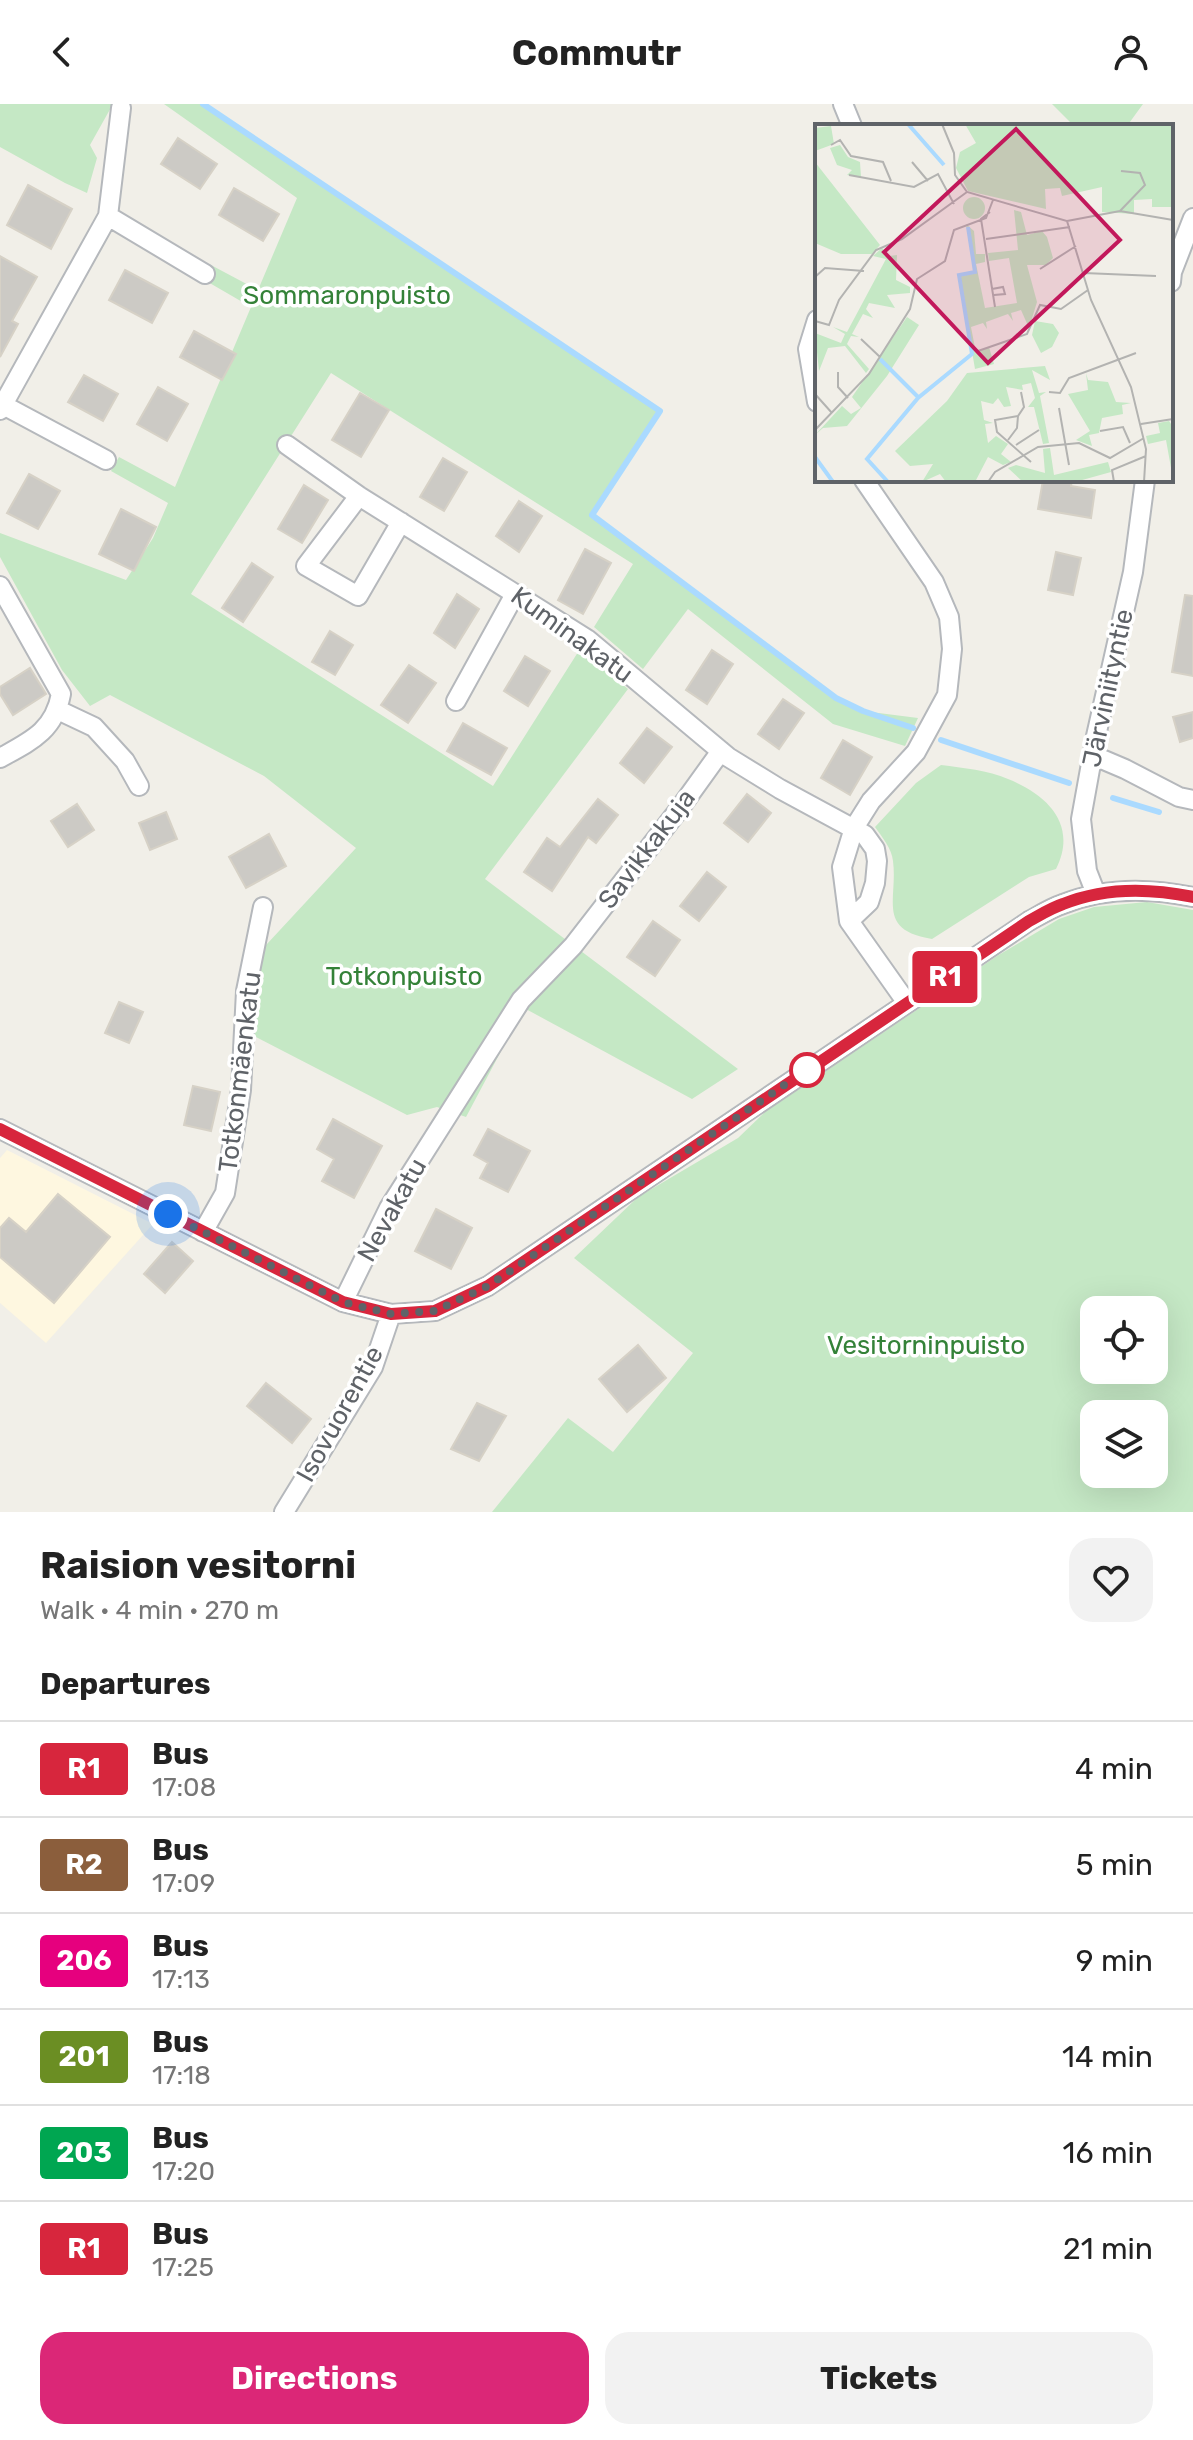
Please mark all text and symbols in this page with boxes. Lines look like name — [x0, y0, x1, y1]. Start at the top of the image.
icon: back — [40, 30, 84, 74]
icon: person — [1109, 30, 1153, 74]
text: Commutr — [512, 31, 681, 74]
inset map — [815, 124, 1173, 482]
park label: Sommaronpuisto — [243, 280, 451, 311]
street label: Kuminakatu — [505, 580, 639, 690]
street label: Järviniityntie — [1076, 606, 1140, 770]
street label: Savikkakuja — [592, 783, 702, 915]
line badge: R1 — [909, 951, 981, 1003]
text: R1 — [928, 960, 962, 993]
park label: Totkonpuisto — [326, 961, 482, 992]
street label: Totkonmäenkatu — [212, 970, 268, 1174]
unlabelled marker — [790, 1053, 824, 1087]
street label: Nevakatu — [351, 1153, 433, 1267]
your location — [148, 1194, 188, 1234]
map controls — [1080, 1296, 1168, 1488]
button: locate — [1080, 1296, 1168, 1384]
park label: Vesitorninpuisto — [827, 1330, 1025, 1361]
street label: Isovuorentie — [290, 1341, 390, 1487]
button: layers — [1080, 1400, 1168, 1488]
button: heart — [1069, 1538, 1153, 1622]
text: Raision vesitorni — [40, 1542, 356, 1588]
text: Walk · 4 min · 270 m — [40, 1595, 279, 1626]
text: Departures — [40, 1666, 211, 1702]
text: Bus — [152, 1736, 209, 1772]
text: 4 min — [1075, 1751, 1153, 1787]
text: R1 — [67, 1752, 101, 1785]
text: 17:08 — [152, 1772, 216, 1803]
text: Bus — [152, 1832, 209, 1868]
text: 5 min — [1076, 1847, 1153, 1883]
text: R2 — [65, 1848, 103, 1881]
text: 17:09 — [152, 1868, 215, 1899]
text: Bus — [152, 1928, 209, 1964]
text: 9 min — [1076, 1943, 1153, 1979]
text: 206 — [56, 1944, 112, 1977]
text: 17:13 — [152, 1964, 210, 1995]
text: Bus — [152, 2024, 209, 2060]
text: 14 min — [1062, 2039, 1153, 2075]
text: 201 — [58, 2040, 110, 2073]
text: 17:18 — [152, 2060, 211, 2091]
text: Bus — [152, 2120, 209, 2156]
text: 16 min — [1063, 2135, 1153, 2171]
text: 203 — [56, 2136, 112, 2169]
text: 17:20 — [152, 2156, 215, 2187]
text: Bus — [152, 2216, 209, 2252]
text: 21 min — [1063, 2231, 1153, 2267]
text: R1 — [67, 2232, 101, 2265]
text: 17:25 — [152, 2252, 214, 2283]
button: Directions — [40, 2332, 589, 2424]
button: Tickets — [605, 2332, 1153, 2424]

